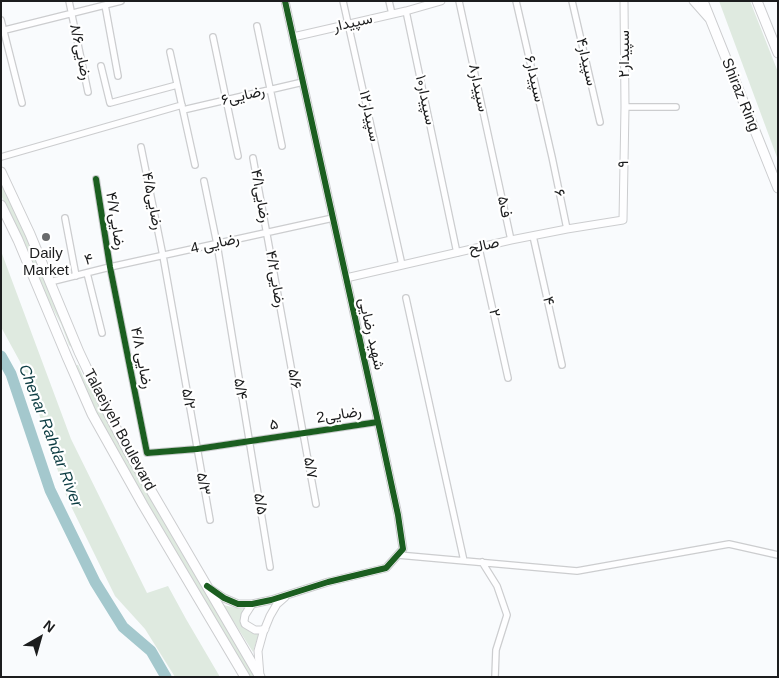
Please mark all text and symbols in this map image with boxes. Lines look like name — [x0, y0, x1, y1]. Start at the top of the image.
street label: سپیدار — [332, 10, 374, 36]
street label: رضایی۸/۶ — [65, 22, 95, 82]
street label: سپیدار۲ — [616, 30, 634, 78]
street label: سپیدار۴ — [572, 36, 600, 88]
street label: سپیدار۶ — [520, 54, 548, 104]
street label: Shiraz Ring — [717, 56, 763, 134]
street label: سپیدار۸ — [464, 62, 492, 114]
street label: سپیدار۱۰ — [411, 73, 439, 127]
street label: رضایی۶ — [219, 82, 267, 110]
street label: سپیدار۱۲ — [355, 89, 383, 143]
street label: ۹ — [615, 160, 633, 168]
street label: رضایی۴/۱ — [246, 168, 274, 224]
street label: رضایی۴/۵ — [138, 171, 166, 231]
street label: ۶ — [549, 188, 569, 198]
street label: رضایی۴/۷ — [102, 191, 128, 251]
street label: ف۵ — [493, 194, 515, 220]
street label: رضایی 4 — [189, 230, 241, 258]
marker: Daily Market — [40, 231, 52, 243]
street label: صالح — [467, 234, 501, 258]
place label: Daily Market — [23, 245, 69, 280]
street label: رضایی۴/۲ — [261, 249, 289, 309]
street label: ۴ — [83, 250, 95, 270]
street label: ۴ — [538, 295, 558, 307]
street label: شهید رضایی — [354, 296, 388, 372]
street label: ۲ — [484, 307, 504, 319]
street label: رضایی ۴/۸ — [126, 326, 156, 390]
water label: Chenar Rahdar River — [14, 362, 86, 510]
street label: Talaeiyeh Boulevard — [79, 366, 159, 494]
street label: ۵/۶ — [283, 367, 305, 391]
street label: ۵/۴ — [229, 377, 251, 401]
street label: ۵/۲ — [177, 387, 199, 411]
street label: 2رضایی — [315, 403, 363, 427]
street label: ۵ — [268, 415, 280, 435]
street label: ۵/۷ — [299, 456, 321, 480]
street label: ۵/۳ — [192, 471, 214, 497]
street label: ۵/۵ — [249, 492, 271, 516]
north arrow — [15, 613, 65, 663]
text: N — [40, 617, 58, 636]

